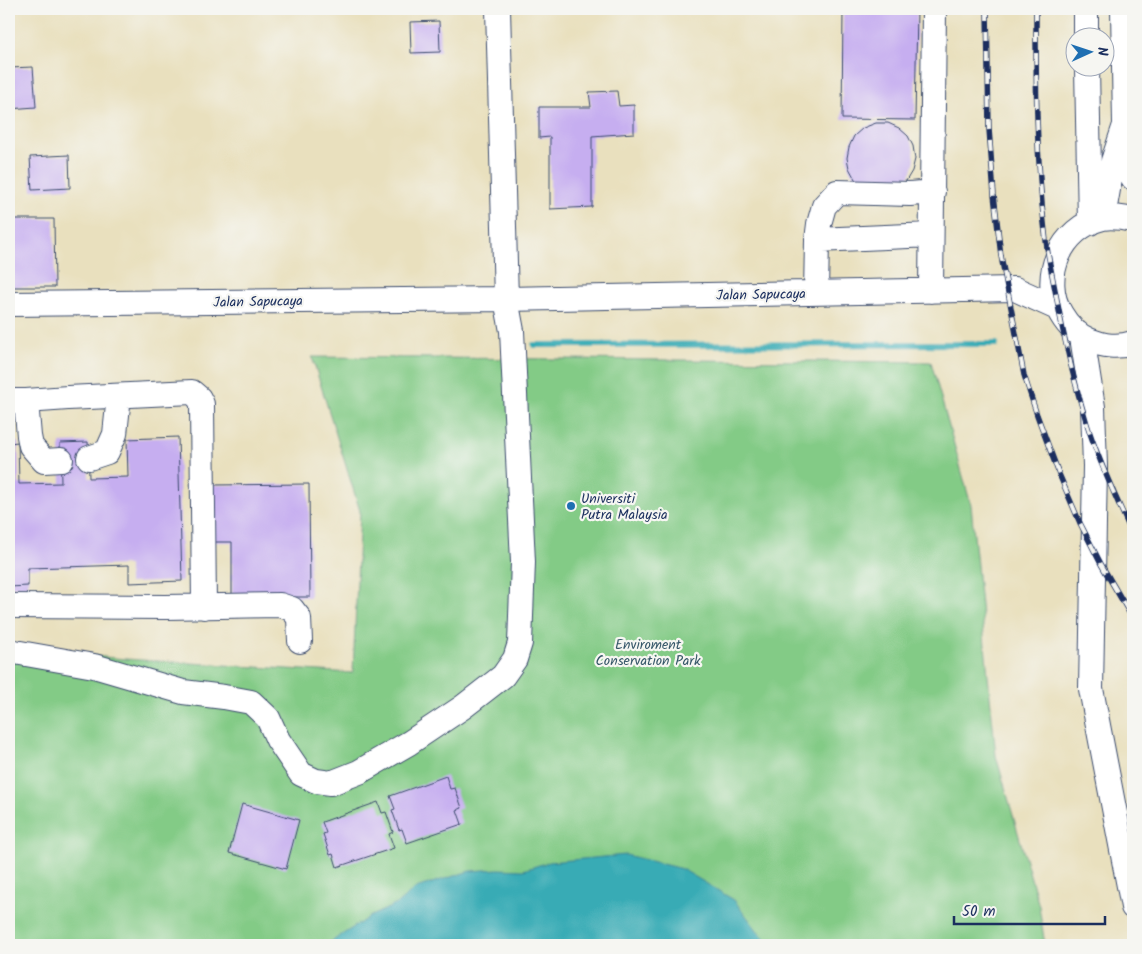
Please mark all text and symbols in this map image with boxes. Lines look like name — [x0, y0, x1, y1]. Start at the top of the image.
north arrow — [1064, 28, 1114, 78]
text: N — [1091, 46, 1113, 57]
street label: Jalan Sapucaya — [716, 283, 806, 307]
street label: Jalan Sapucaya — [213, 290, 303, 314]
place label: Universiti Putra Malaysia — [581, 488, 668, 526]
marker: Universiti Putra Malaysia — [565, 500, 577, 512]
park label: Enviroment Conservation Park — [595, 634, 701, 672]
scale bar — [954, 894, 1106, 926]
text: 50 m — [962, 900, 996, 924]

